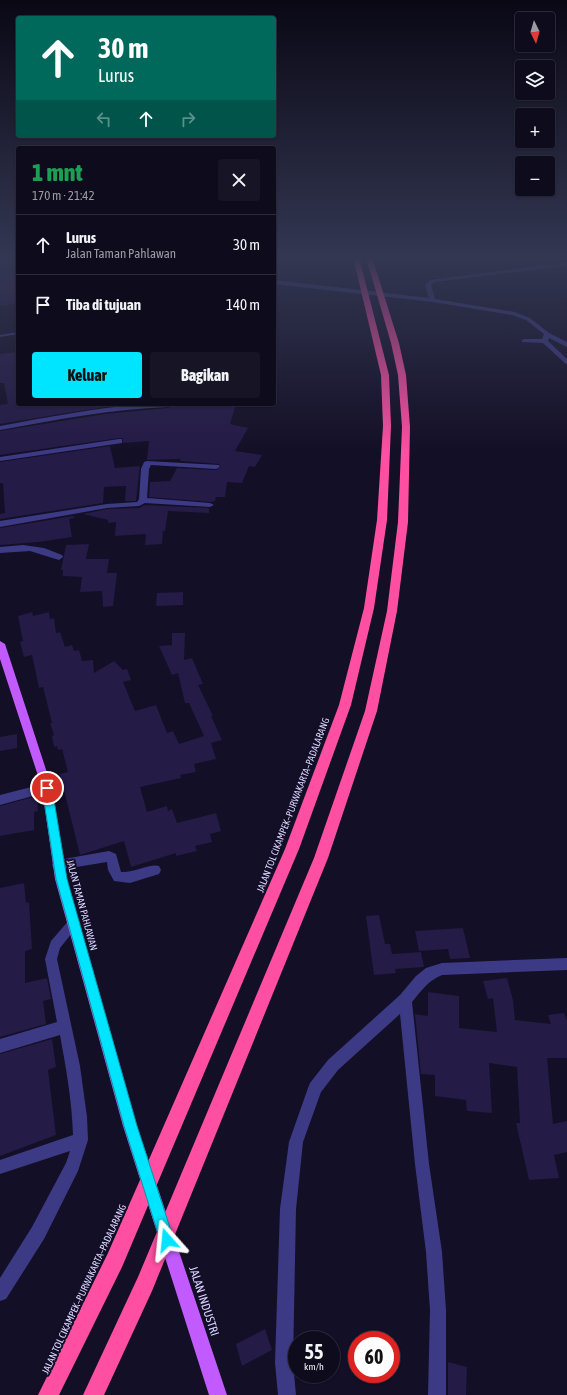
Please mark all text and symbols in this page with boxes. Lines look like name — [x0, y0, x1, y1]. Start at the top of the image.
north arrow — [515, 12, 555, 52]
map controls — [515, 12, 555, 196]
icon: ahead — [32, 32, 84, 84]
text: 30 m — [98, 32, 148, 64]
button: layers — [515, 60, 555, 100]
text: Lurus — [98, 65, 134, 86]
icon: left — [93, 108, 115, 130]
icon: ahead — [135, 108, 157, 130]
icon: right — [177, 108, 199, 130]
button: + — [515, 108, 555, 148]
button: − — [515, 156, 555, 196]
text: 1 mnt — [32, 159, 82, 186]
button: close — [218, 159, 260, 201]
text: 170 m · 21:42 — [32, 188, 95, 203]
text: Lurus — [66, 229, 96, 246]
icon: ahead — [32, 234, 54, 256]
text: 30 m — [233, 236, 260, 253]
text: Jalan Taman Pahlawan — [66, 246, 176, 261]
icon: arrive — [32, 294, 54, 316]
text: Tiba di tujuan — [66, 296, 141, 313]
text: 140 m — [226, 296, 260, 313]
button: Keluar — [32, 352, 142, 398]
button: Bagikan — [150, 352, 260, 398]
street label: JALAN TOL CIKAMPEK–PURWAKARTA–PADALARANG — [255, 716, 331, 894]
pin — [30, 771, 64, 805]
icon: arrive — [36, 777, 58, 799]
street label: JALAN TAMAN PAHLAWAN — [65, 858, 99, 952]
street label: JALAN TOL CIKAMPEK–PURWAKARTA–PADALARANG — [40, 1202, 128, 1376]
position arrow — [146, 1219, 188, 1261]
street label: JALAN INDUSTRI — [186, 1264, 222, 1338]
speed limit sign: 60 — [348, 1331, 400, 1383]
text: 55 — [305, 1340, 323, 1363]
text: km/h — [304, 1361, 324, 1372]

